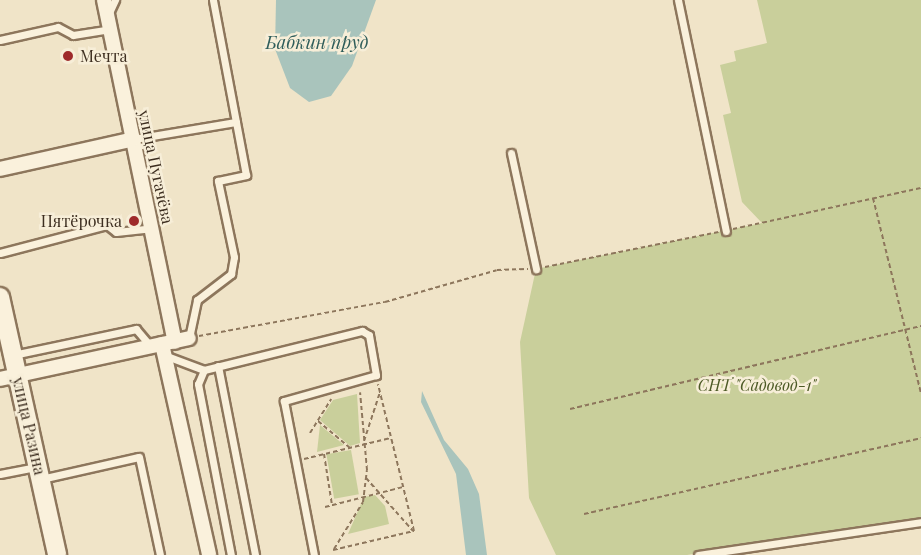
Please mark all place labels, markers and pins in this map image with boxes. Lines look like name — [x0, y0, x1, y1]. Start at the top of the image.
place label: Мечта — [80, 46, 128, 66]
marker: Мечта — [61, 49, 75, 63]
place label: Пятёрочка — [41, 211, 122, 231]
marker: Пятёрочка — [127, 214, 141, 228]

